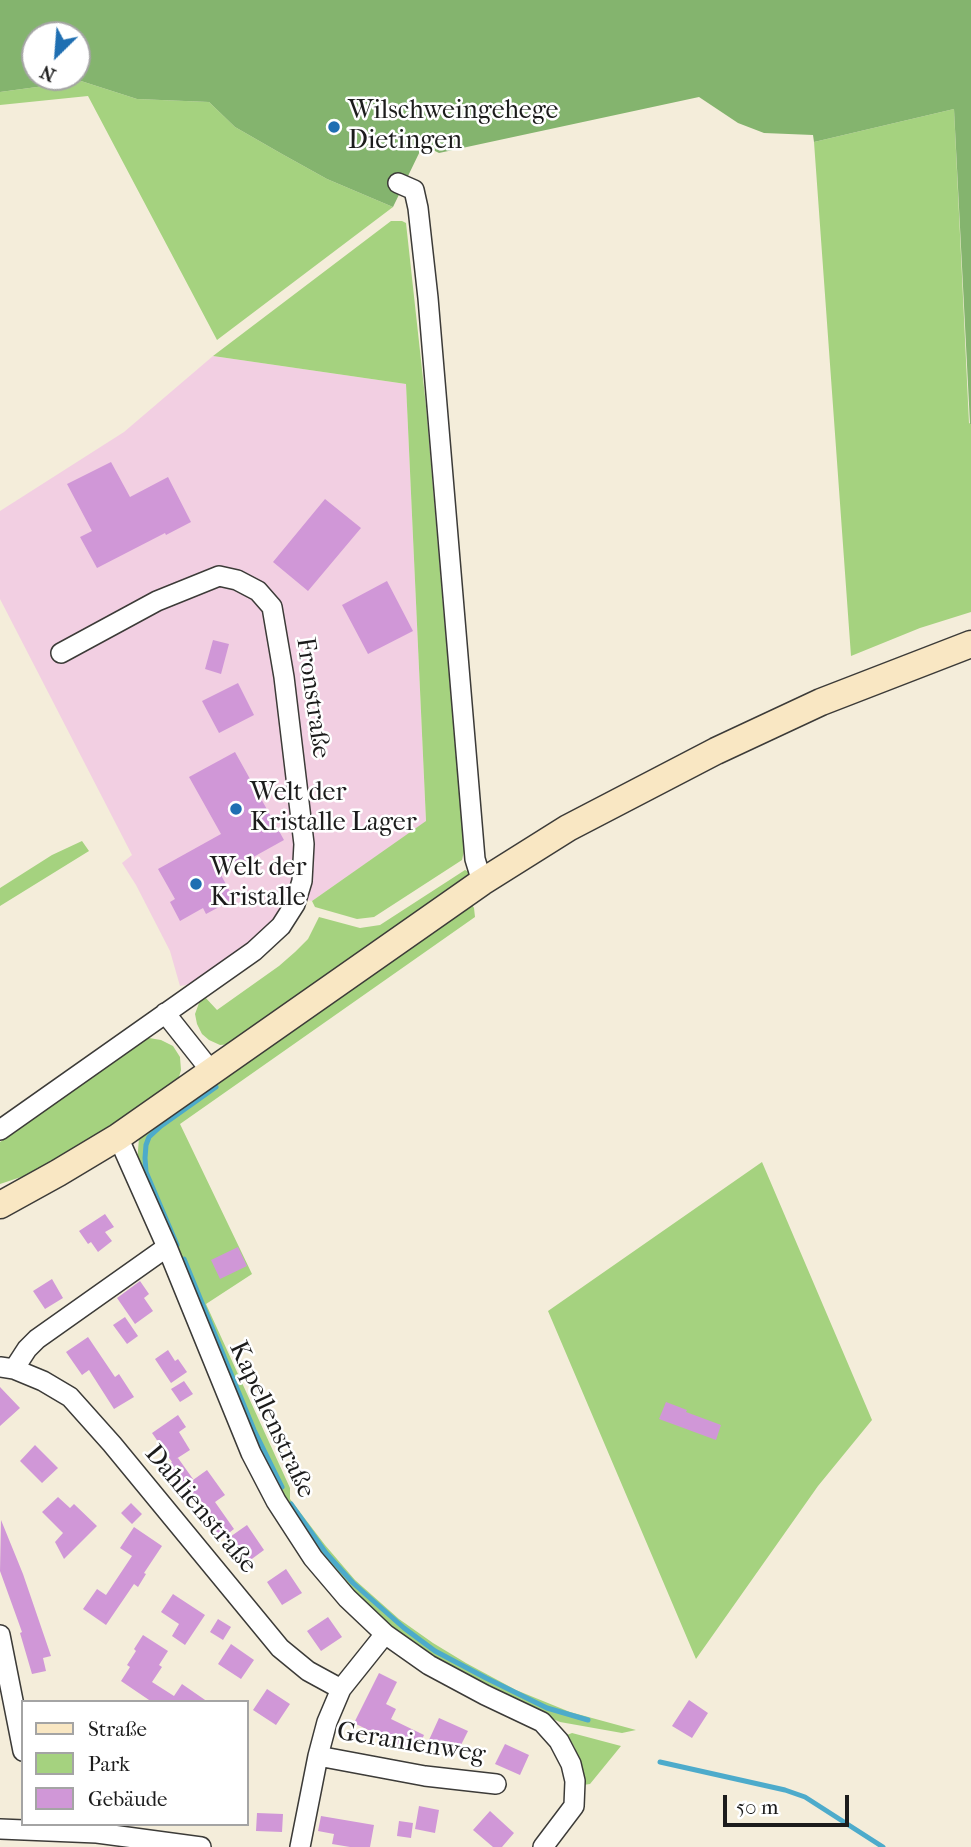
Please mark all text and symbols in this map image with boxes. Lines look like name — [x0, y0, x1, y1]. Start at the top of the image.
north arrow — [21, 21, 91, 91]
text: N — [37, 60, 59, 86]
place label: Wilschweingehege Dietingen — [348, 96, 558, 158]
marker: Wilschweingehege Dietingen — [326, 119, 342, 135]
street label: Fronstraße — [288, 635, 336, 761]
place label: Welt der Kristalle Lager — [250, 778, 417, 840]
marker: Welt der Kristalle Lager — [228, 801, 244, 817]
place label: Welt der Kristalle — [210, 853, 307, 914]
marker: Welt der Kristalle — [188, 876, 204, 892]
street label: Kapellenstraße — [221, 1337, 321, 1503]
street label: Dahlienstraße — [137, 1439, 263, 1581]
legend — [21, 1700, 248, 1826]
text: Straße — [88, 1717, 147, 1741]
street label: Geranienweg — [335, 1717, 487, 1771]
text: Park — [88, 1752, 130, 1776]
scale bar — [726, 1780, 852, 1824]
text: Gebäude — [88, 1787, 168, 1811]
text: 50 m — [736, 1795, 779, 1819]

